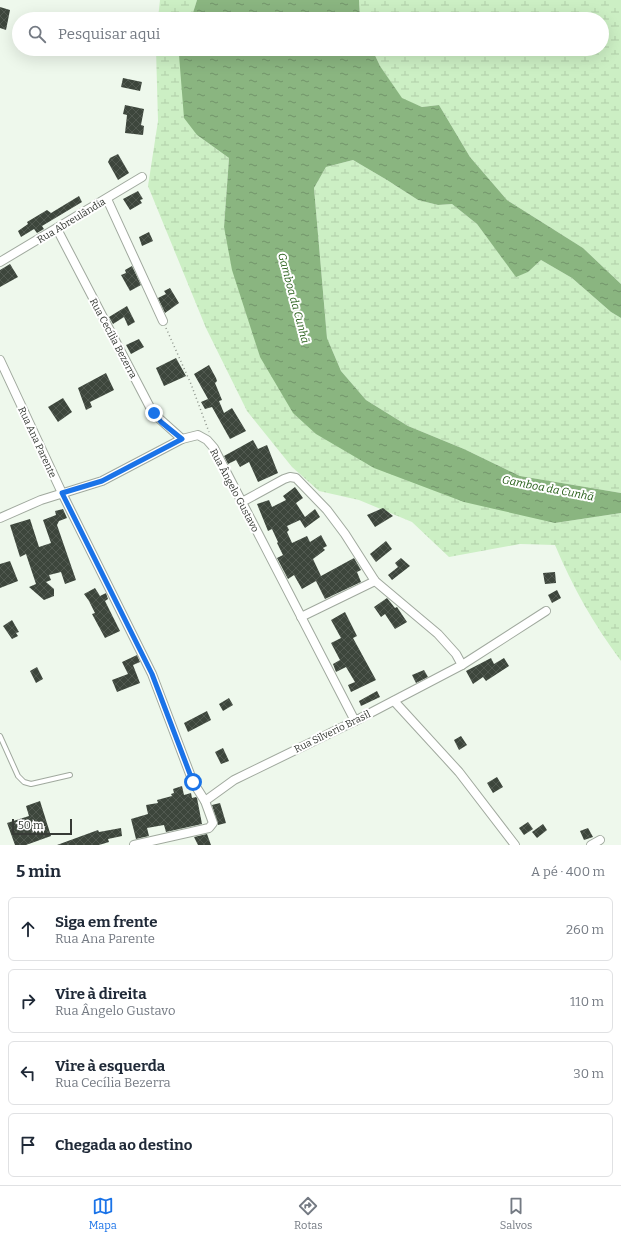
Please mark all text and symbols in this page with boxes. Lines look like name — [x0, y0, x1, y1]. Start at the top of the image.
search box — [12, 12, 609, 56]
icon: search — [26, 23, 48, 45]
text: Pesquisar aqui — [58, 25, 160, 43]
street label: Rua Abreulândia — [35, 195, 108, 246]
water label: Gamboa da Cunhã — [275, 251, 312, 345]
street label: Rua Cecília Bezerra — [87, 296, 140, 381]
route end — [145, 404, 163, 422]
street label: Rua Ana Parente — [15, 405, 59, 480]
street label: Rua Ângelo Gustavo — [207, 446, 263, 534]
water label: Gamboa da Cunhã — [501, 473, 595, 504]
street label: Rua Silverio Brasil — [292, 708, 373, 756]
route start — [184, 773, 202, 791]
scale bar — [12, 817, 72, 836]
text: 50 m — [18, 819, 44, 832]
text: 5 min — [16, 861, 61, 882]
text: A pé · 400 m — [531, 864, 605, 879]
text: Siga em frente — [55, 913, 158, 931]
icon: ahead — [17, 918, 39, 940]
text: 260 m — [566, 922, 604, 937]
text: Rua Ana Parente — [55, 931, 155, 946]
text: Vire à direita — [55, 985, 147, 1003]
icon: right — [17, 990, 39, 1012]
text: 110 m — [570, 994, 604, 1009]
text: Rua Ângelo Gustavo — [55, 1003, 175, 1018]
text: Vire à esquerda — [55, 1057, 165, 1075]
icon: left — [17, 1062, 39, 1084]
text: 30 m — [573, 1066, 604, 1081]
text: Rua Cecília Bezerra — [55, 1075, 171, 1090]
icon: arrive — [17, 1134, 39, 1156]
text: Chegada ao destino — [55, 1136, 192, 1154]
tab: Mapa — [89, 1195, 117, 1232]
tab: Rotas — [294, 1195, 323, 1232]
tab: Salvos — [500, 1195, 532, 1232]

